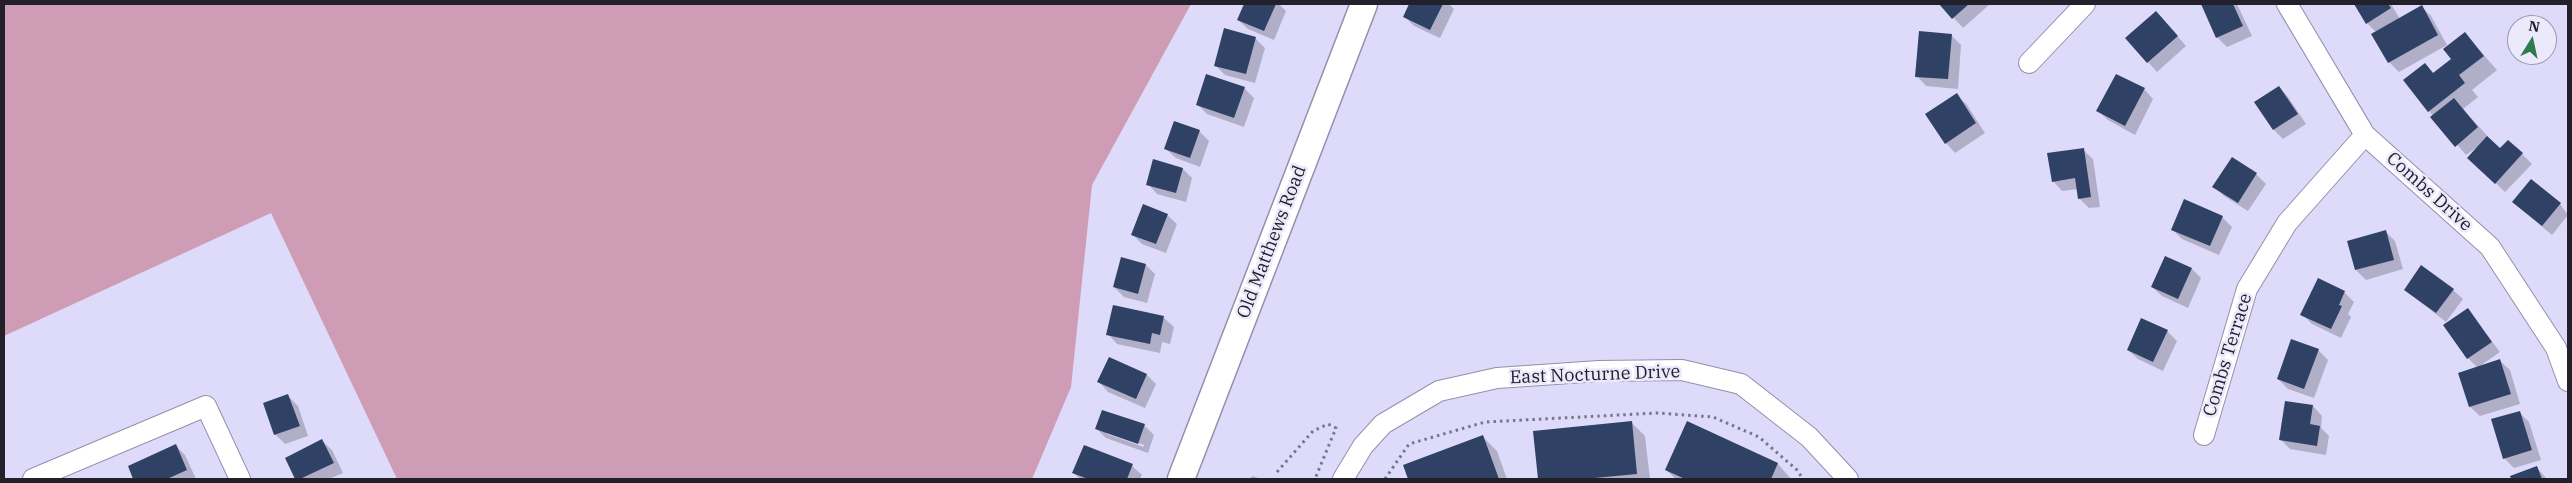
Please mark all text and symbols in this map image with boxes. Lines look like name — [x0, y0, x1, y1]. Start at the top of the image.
north arrow — [2507, 15, 2557, 65]
text: N — [2527, 16, 2541, 36]
street label: Combs Drive — [2382, 148, 2476, 236]
street label: Old Matthews Road — [1233, 163, 1311, 321]
street label: Combs Terrace — [2199, 291, 2257, 419]
street label: East Nocturne Drive — [1510, 361, 1680, 389]

